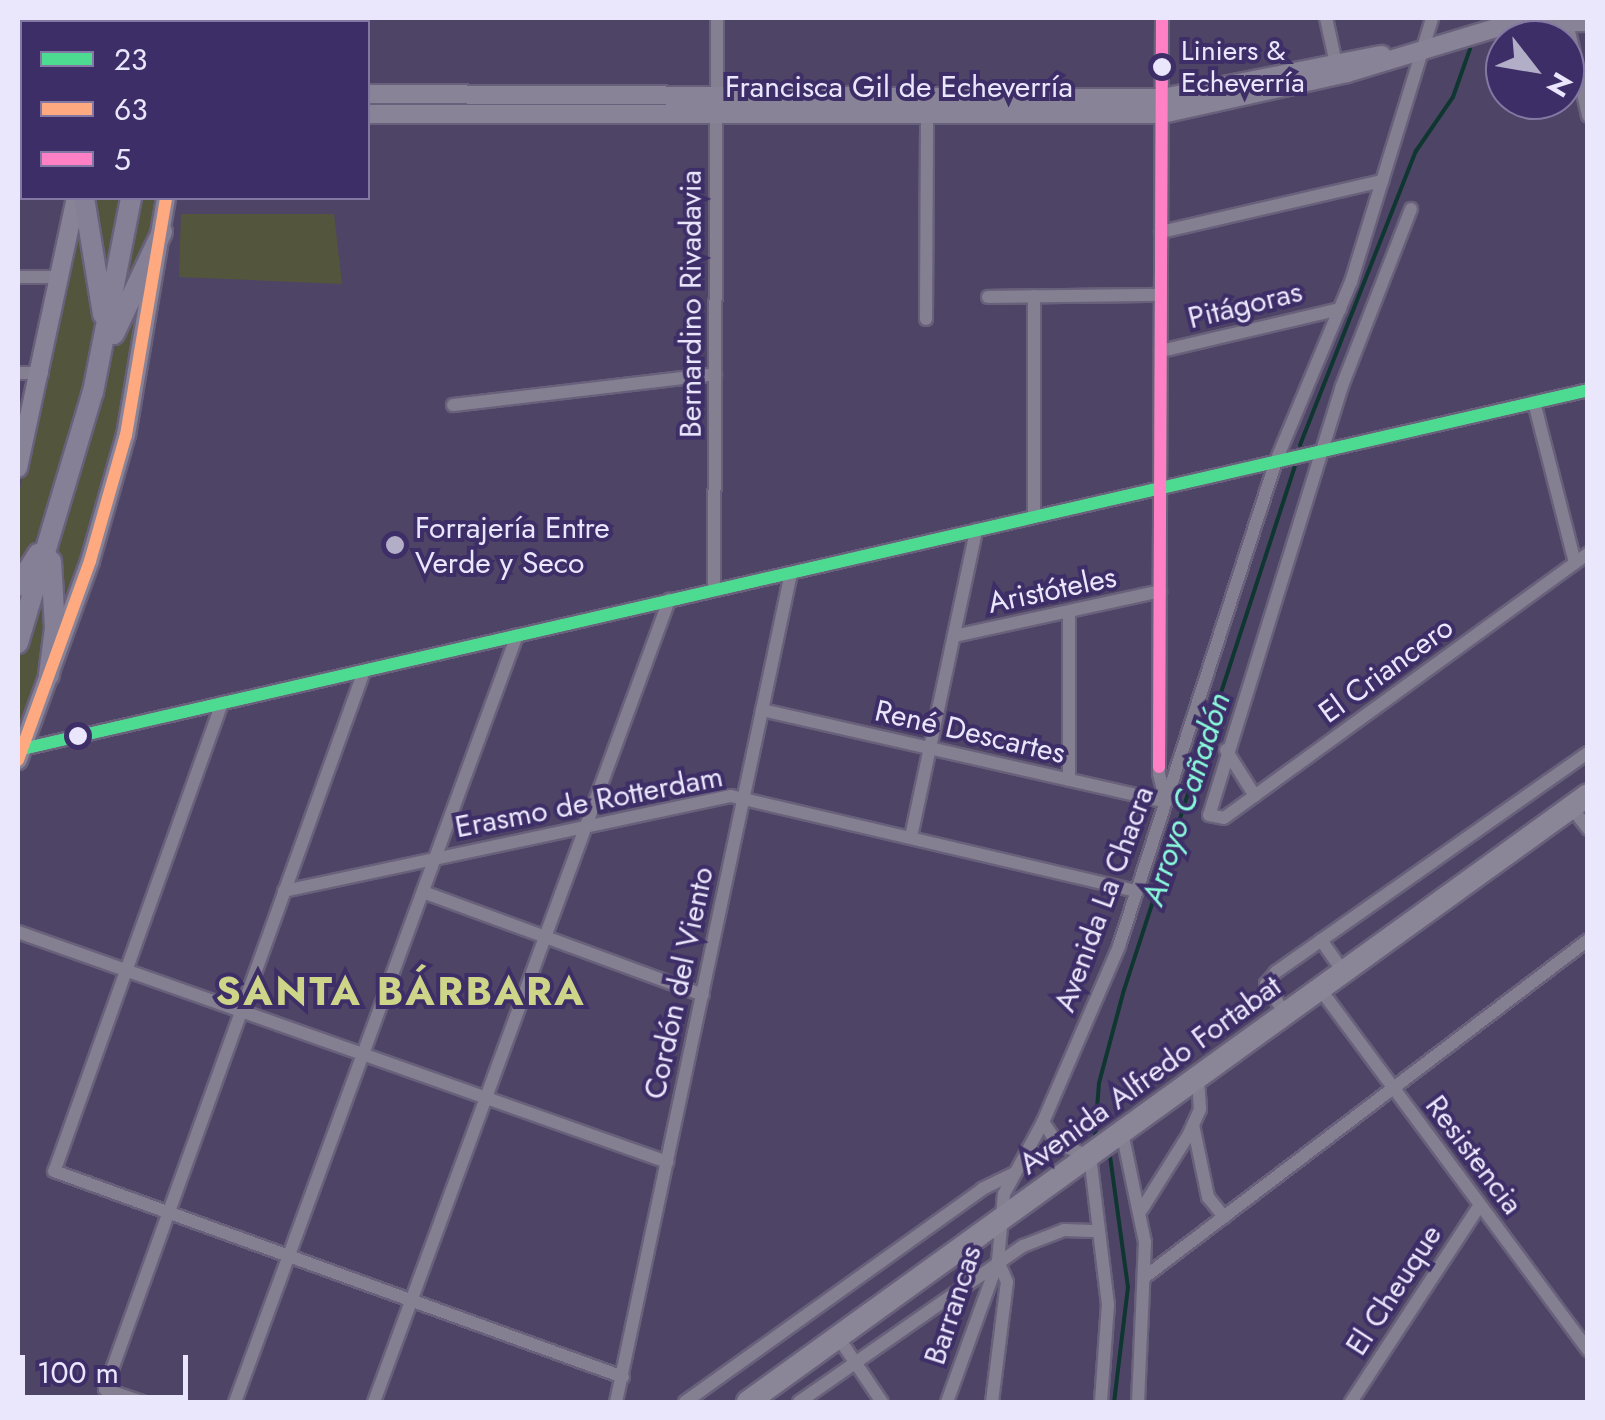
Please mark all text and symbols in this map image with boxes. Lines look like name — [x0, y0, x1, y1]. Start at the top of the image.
legend — [20, 20, 370, 200]
north arrow — [1485, 20, 1585, 120]
place label: Liniers & Echeverría — [1181, 34, 1305, 100]
text: 23 — [114, 38, 147, 81]
marker: Liniers & Echeverría — [1152, 57, 1172, 77]
text: N — [1536, 65, 1583, 105]
street label: Francisca Gil de Echeverría — [725, 69, 1073, 105]
text: 63 — [114, 88, 148, 131]
text: 5 — [114, 138, 131, 181]
street label: Bernardino Rivadavia — [673, 170, 709, 438]
street label: Pitágoras — [1184, 273, 1306, 337]
place label: Forrajería Entre Verde y Seco — [415, 510, 610, 580]
marker: Forrajería Entre Verde y Seco — [384, 534, 406, 556]
street label: Aristóteles — [984, 559, 1120, 621]
street label: El Criancero — [1312, 609, 1460, 731]
water label: Arroyo Cañadón — [1134, 688, 1238, 910]
street label: René Descartes — [871, 693, 1069, 771]
unlabelled marker — [68, 726, 88, 746]
street label: Erasmo de Rotterdam — [452, 758, 726, 846]
street label: Avenida La Chacra — [1047, 781, 1161, 1017]
street label: Cordón del Viento — [637, 864, 721, 1102]
district label: SANTA BÁRBARA — [216, 967, 586, 1015]
street label: Avenida Alfredo Fortabat — [1012, 968, 1288, 1182]
street label: Resistencia — [1418, 1089, 1530, 1221]
street label: El Cheuque — [1339, 1218, 1449, 1362]
street label: Barrancas — [917, 1241, 989, 1369]
scale bar — [25, 1335, 192, 1397]
text: 100 m — [37, 1351, 119, 1394]

